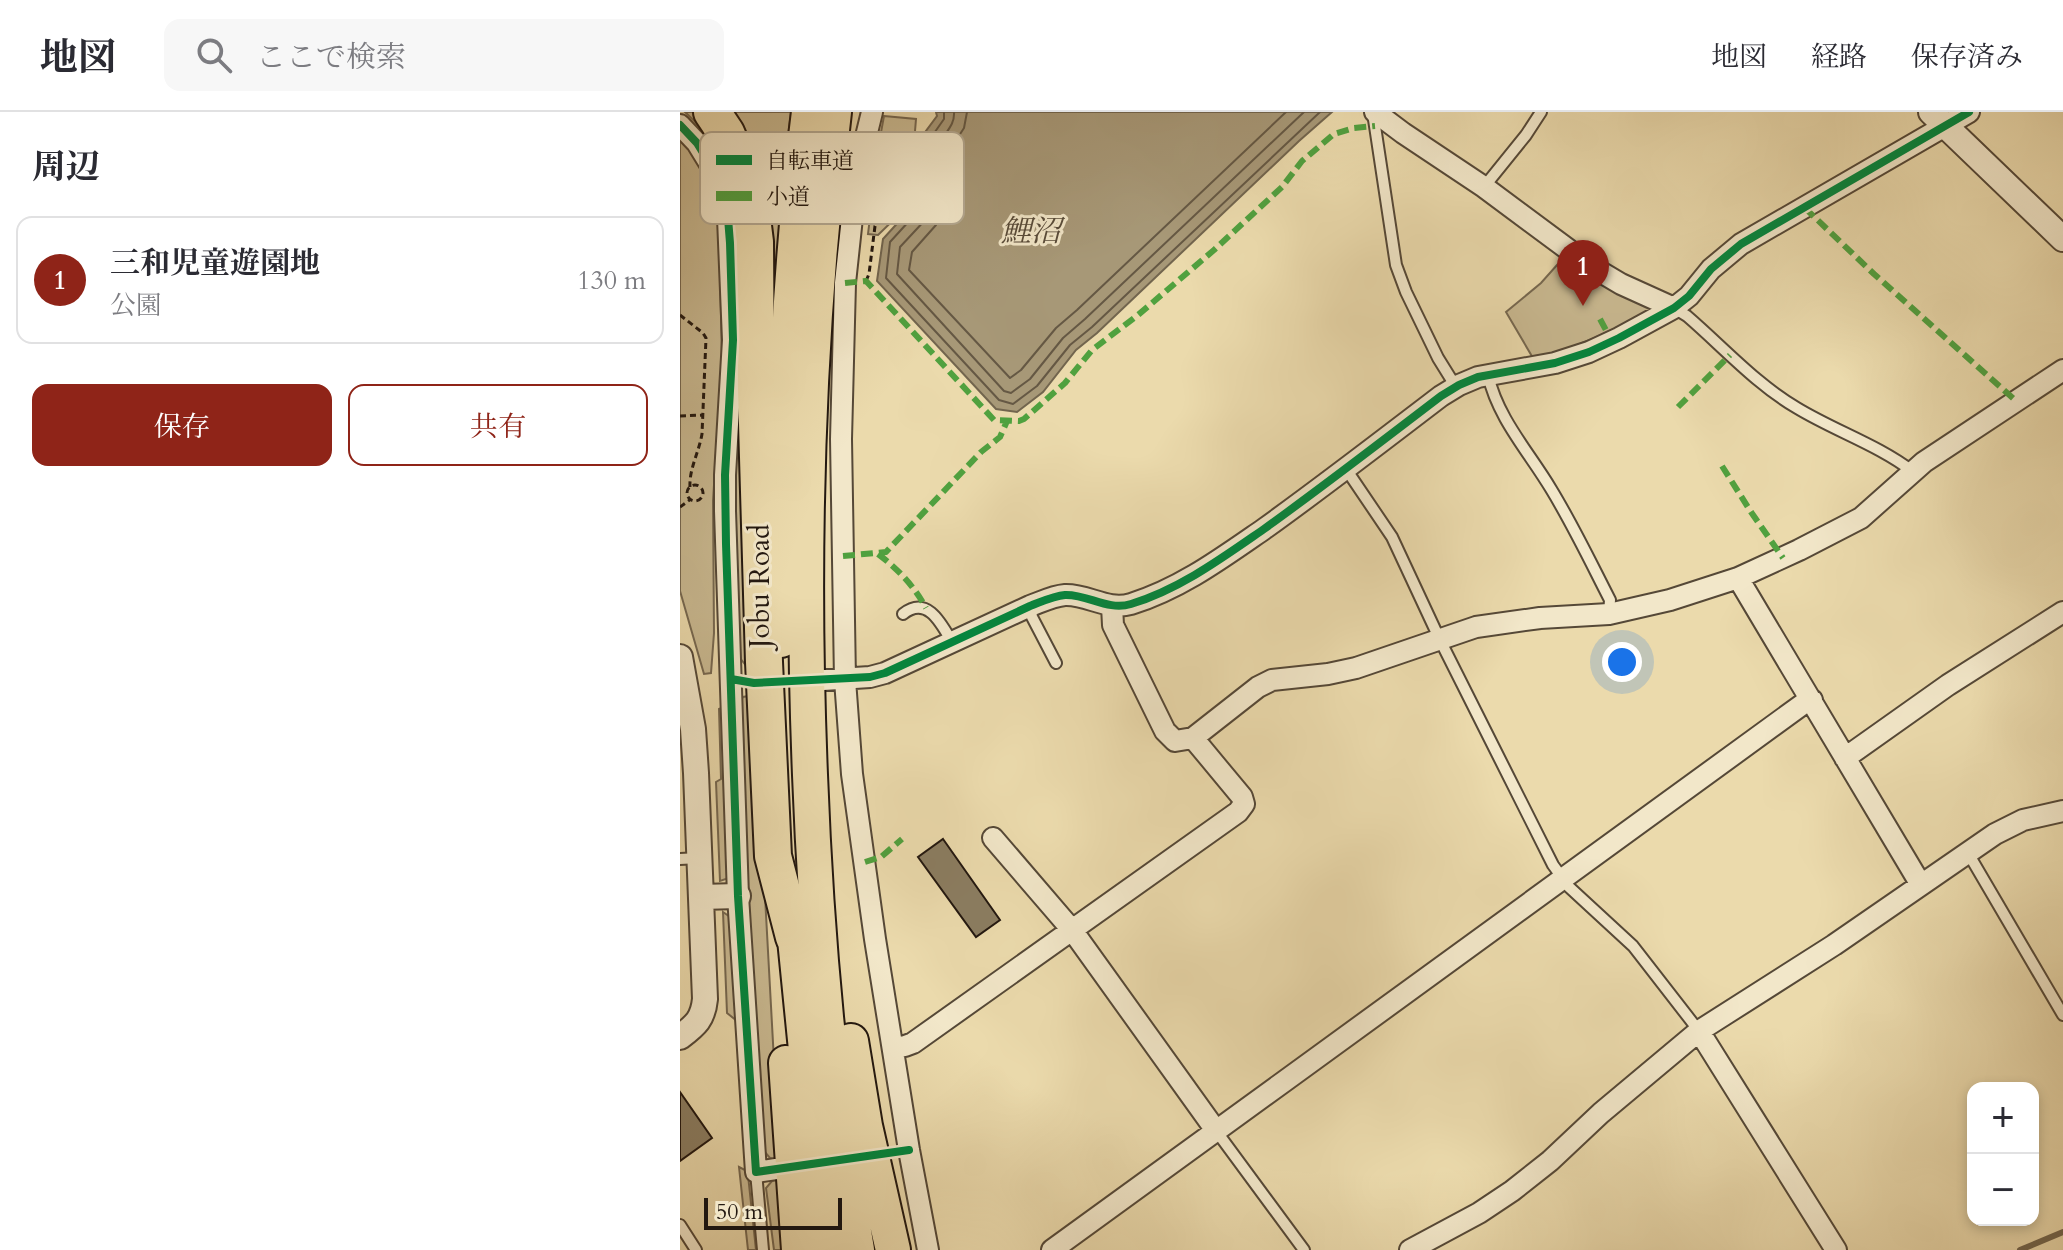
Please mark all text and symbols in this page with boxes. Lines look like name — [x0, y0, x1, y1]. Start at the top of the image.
search box — [164, 19, 724, 91]
text: 地図 — [40, 32, 116, 84]
icon: search — [192, 33, 236, 77]
text: ここで検索 — [256, 37, 406, 78]
text: 地図 — [1711, 38, 1767, 76]
text: 経路 — [1811, 38, 1867, 76]
text: 保存済み — [1911, 38, 2023, 76]
legend — [700, 132, 964, 224]
text: 周辺 — [32, 144, 100, 190]
text: 自転車道 — [766, 146, 854, 176]
text: 小道 — [766, 182, 810, 212]
water label: 鯉沼 — [1001, 211, 1066, 252]
pin: 1 — [1557, 240, 1609, 306]
text: 三和児童遊園地 — [110, 243, 320, 284]
text: 1 — [53, 263, 67, 298]
text: 130 m — [577, 263, 646, 298]
text: 公園 — [110, 288, 162, 323]
button: 保存 — [32, 384, 332, 466]
button: 共有 — [348, 384, 648, 466]
street label: Jobu Road — [741, 524, 779, 652]
your location — [1602, 642, 1642, 682]
map controls — [1967, 1082, 2039, 1226]
button: + — [1967, 1082, 2039, 1154]
button: − — [1967, 1154, 2039, 1226]
scale bar — [704, 1194, 842, 1230]
text: 50 m — [716, 1197, 763, 1227]

